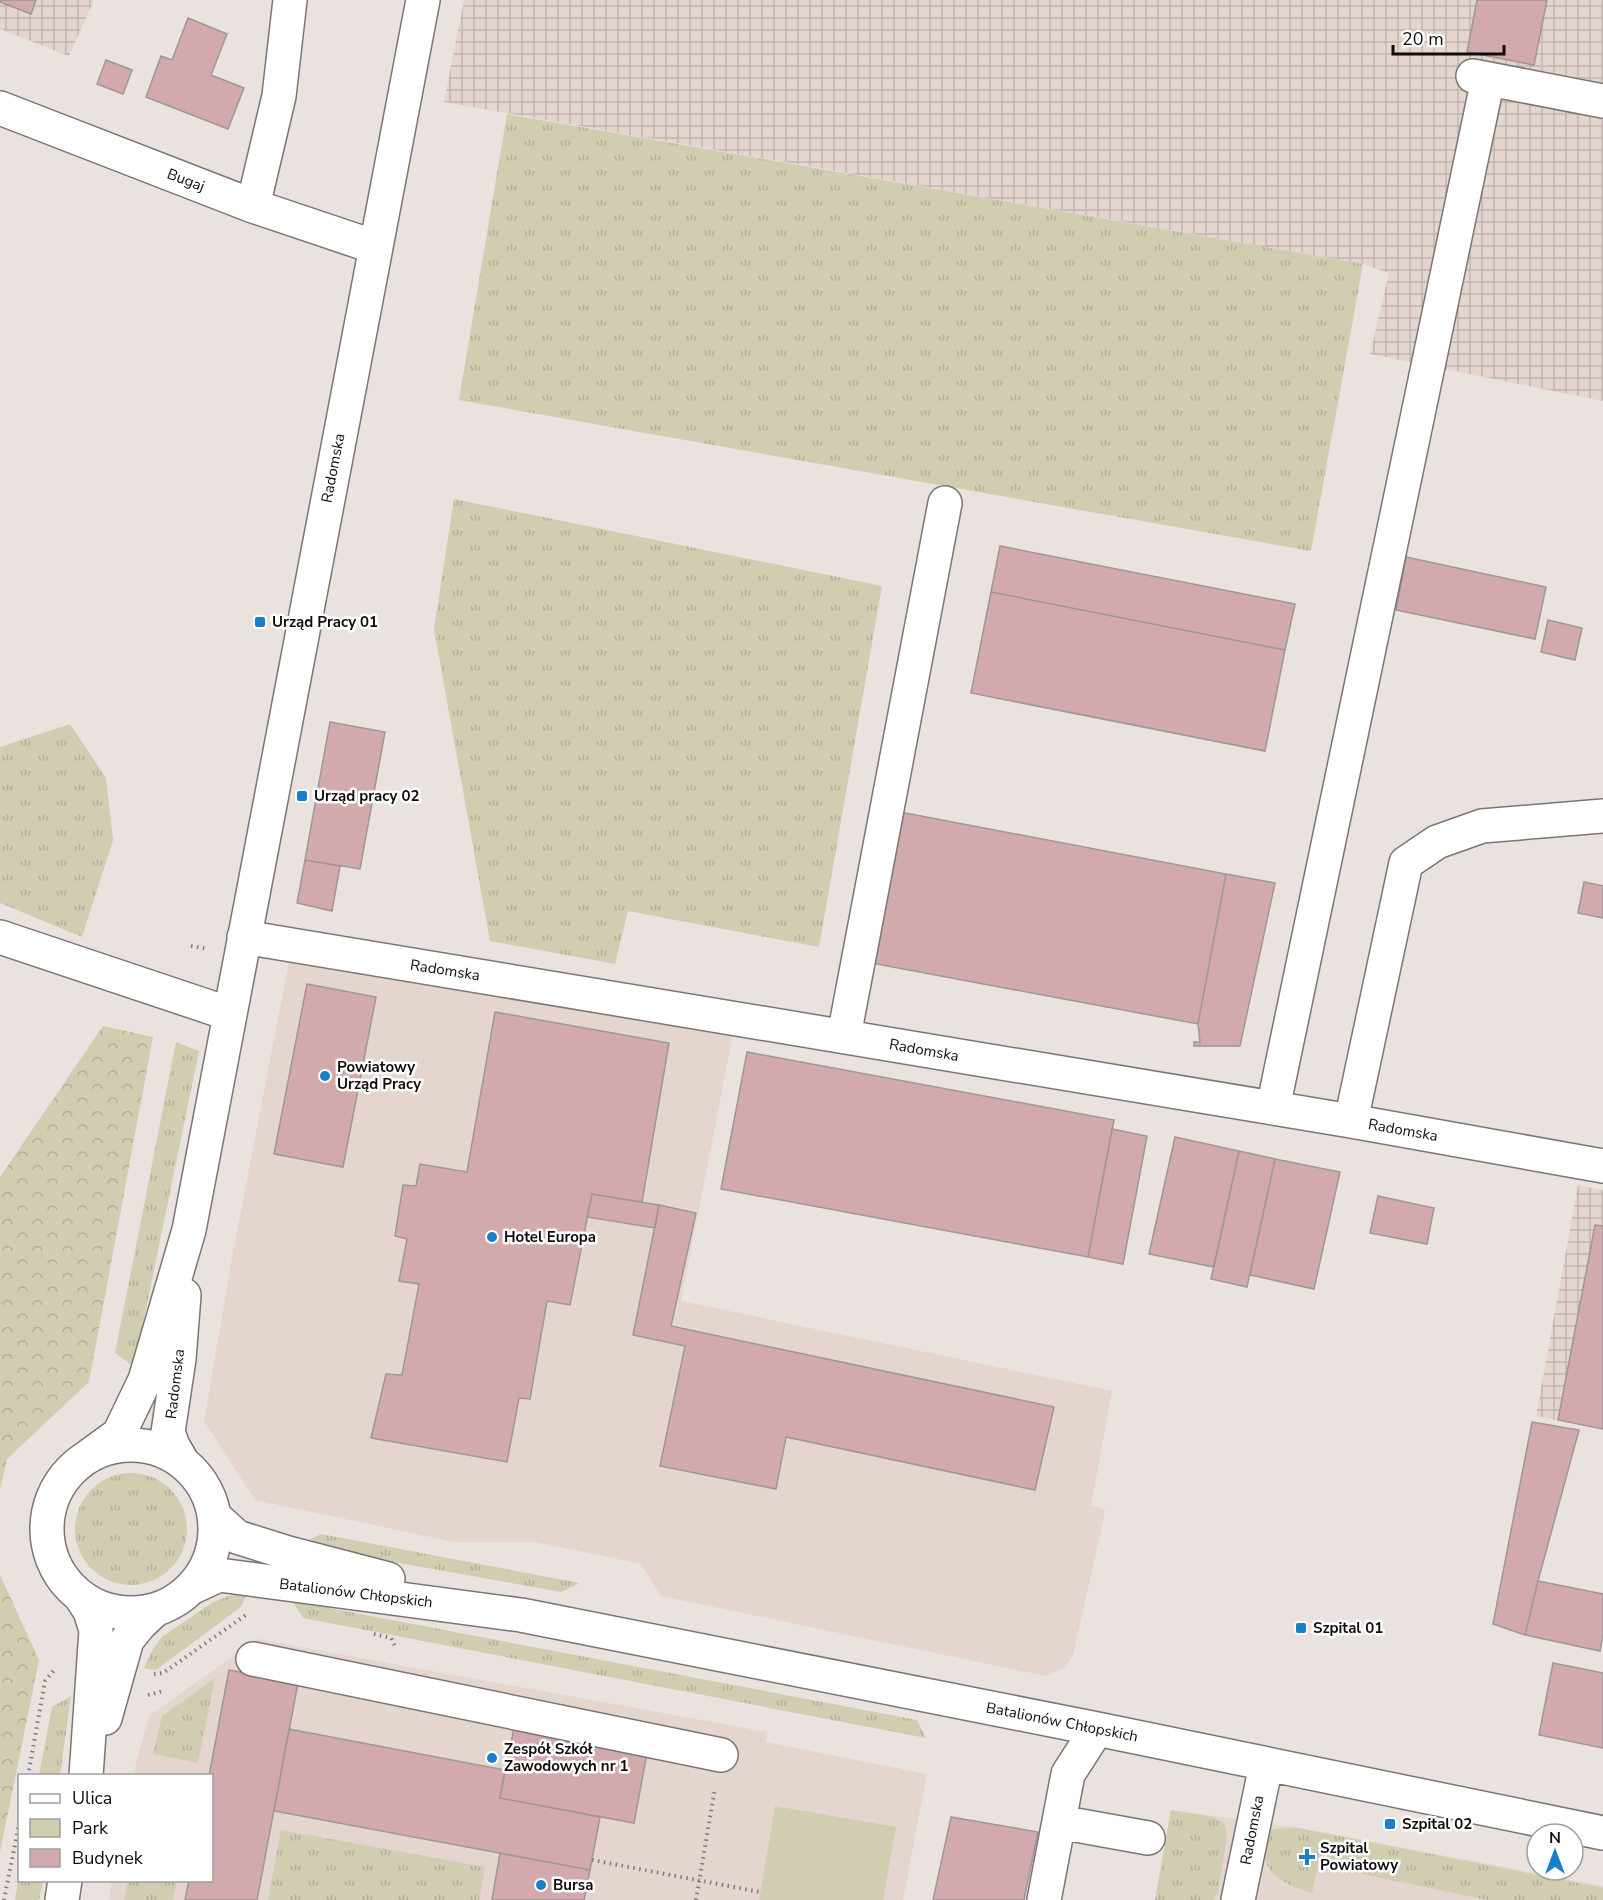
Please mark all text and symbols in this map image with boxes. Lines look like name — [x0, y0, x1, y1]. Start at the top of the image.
scale bar — [1393, 18, 1504, 56]
text: 20 m — [1402, 27, 1444, 51]
street label: Bugaj — [164, 164, 208, 196]
street label: Radomska — [316, 431, 350, 505]
place label: Urząd Pracy 01 — [272, 612, 378, 632]
marker: Urząd Pracy 01 — [253, 615, 267, 629]
place label: Urząd pracy 02 — [314, 786, 419, 806]
marker: Urząd pracy 02 — [295, 789, 309, 803]
street label: Radomska — [409, 955, 481, 985]
street label: Radomska — [888, 1034, 960, 1066]
place label: Powiatowy Urząd Pracy — [337, 1057, 421, 1094]
marker: Powiatowy Urząd Pracy — [318, 1069, 332, 1083]
street label: Radomska — [1367, 1114, 1439, 1146]
place label: Hotel Europa — [504, 1227, 596, 1247]
marker: Hotel Europa — [485, 1230, 499, 1244]
street label: Radomska — [161, 1348, 189, 1420]
street label: Batalionów Chłopskich — [278, 1574, 434, 1612]
place label: Szpital 01 — [1313, 1618, 1383, 1638]
marker: Szpital 01 — [1294, 1621, 1308, 1635]
street label: Batalionów Chłopskich — [984, 1697, 1140, 1747]
place label: Zespół Szkół Zawodowych nr 1 — [504, 1739, 629, 1776]
marker: Zespół Szkół Zawodowych nr 1 — [485, 1751, 499, 1765]
legend — [18, 1774, 213, 1882]
text: Ulica — [72, 1786, 112, 1810]
street label: Radomska — [1235, 1793, 1269, 1867]
place label: Szpital 02 — [1402, 1814, 1472, 1834]
text: Park — [72, 1816, 109, 1840]
marker: Szpital 02 — [1383, 1817, 1397, 1831]
north arrow — [1525, 1822, 1585, 1882]
text: N — [1549, 1827, 1561, 1849]
place label: Szpital Powiatowy — [1320, 1838, 1398, 1875]
text: Budynek — [72, 1846, 144, 1870]
marker: Szpital Powiatowy — [1298, 1848, 1316, 1866]
place label: Bursa — [553, 1875, 593, 1895]
marker: Bursa — [534, 1878, 548, 1892]

